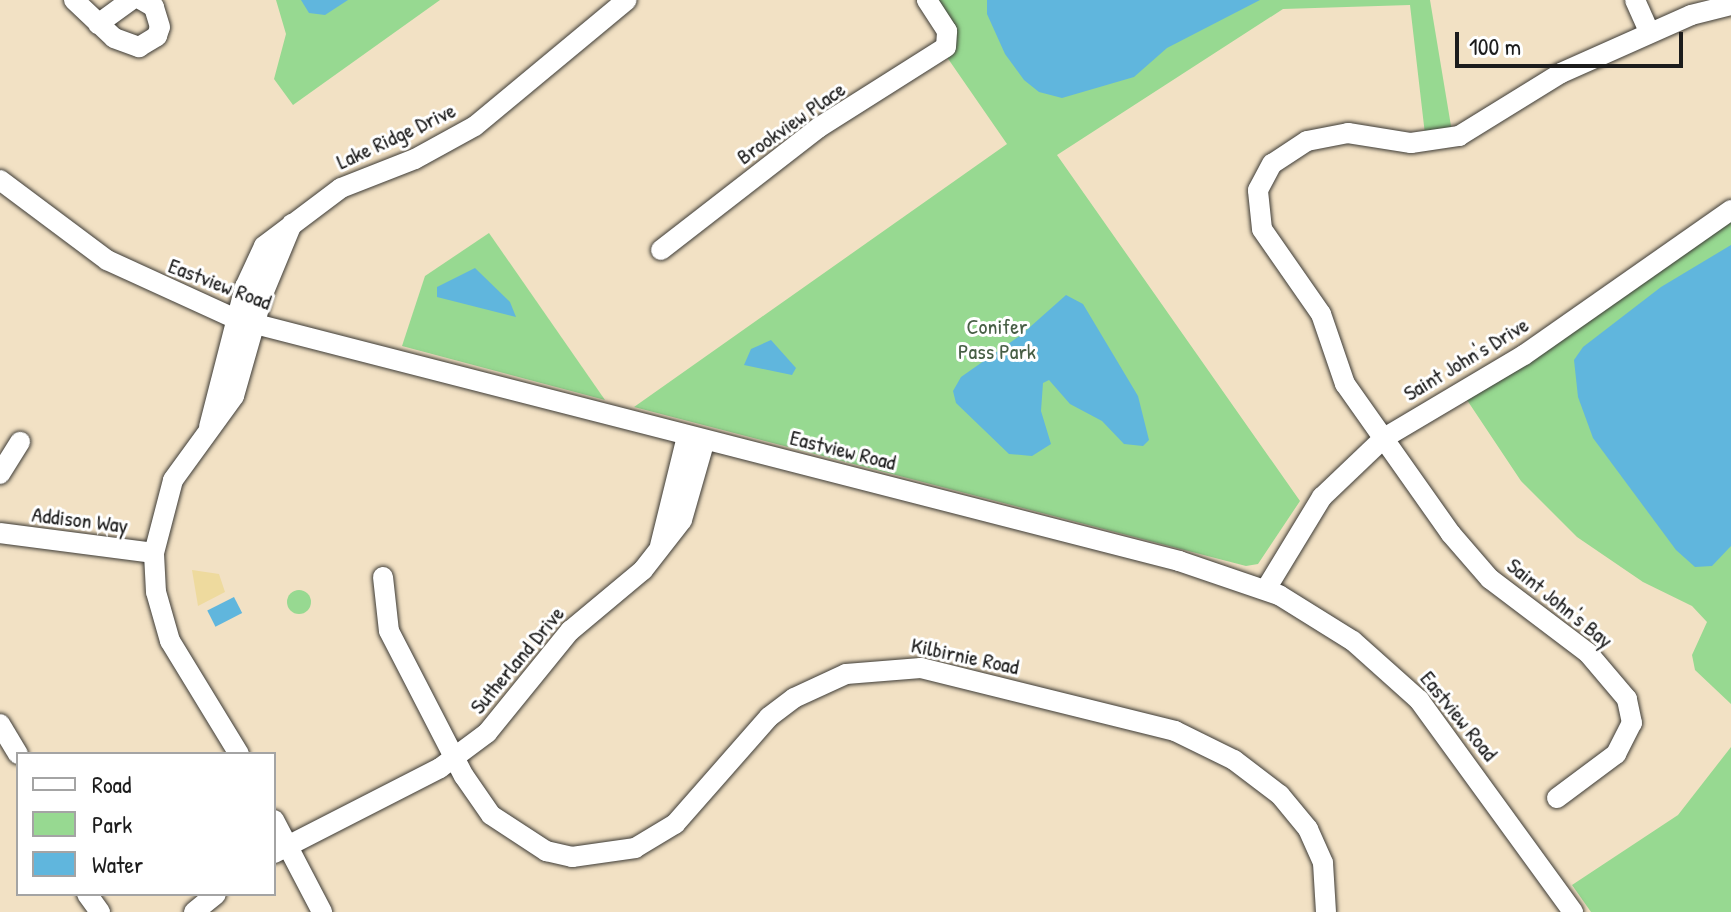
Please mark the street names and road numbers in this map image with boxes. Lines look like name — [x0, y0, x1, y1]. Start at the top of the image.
street label: Brookview Place — [732, 76, 850, 170]
street label: Lake Ridge Drive — [332, 97, 460, 175]
street label: Eastview Road — [165, 252, 275, 316]
street label: Saint John's Drive — [1399, 311, 1533, 407]
street label: Eastview Road — [787, 424, 899, 476]
street label: Addison Way — [30, 501, 130, 539]
street label: Saint John's Bay — [1502, 552, 1618, 654]
street label: Sutherland Drive — [464, 601, 570, 719]
street label: Kilbirnie Road — [909, 632, 1021, 680]
street label: Eastview Road — [1415, 666, 1503, 766]

